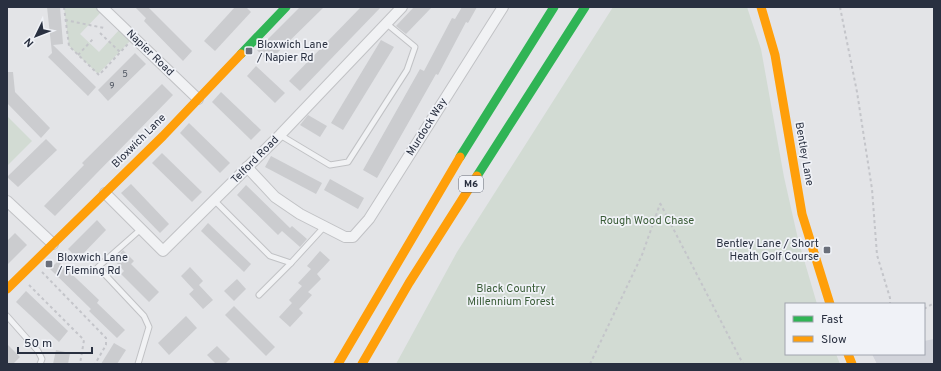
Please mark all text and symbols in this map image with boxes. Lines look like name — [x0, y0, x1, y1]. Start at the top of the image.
north arrow — [16, 16, 56, 56]
street label: Napier Road — [123, 27, 177, 79]
text: N — [22, 34, 37, 50]
place label: Bloxwich Lane / Napier Rd — [256, 38, 328, 65]
marker: Bloxwich Lane / Napier Rd — [244, 46, 254, 56]
house number: 5 — [122, 69, 128, 80]
house number: 9 — [109, 81, 115, 92]
street label: Murdock Way — [404, 95, 450, 159]
street label: Bloxwich Lane — [109, 111, 169, 171]
street label: Bentley Lane — [791, 121, 817, 187]
street label: Telford Road — [228, 133, 282, 187]
road number: M6 — [459, 176, 483, 192]
park label: Rough Wood Chase — [600, 214, 694, 228]
place label: Bentley Lane / Short Heath Golf Course — [716, 237, 819, 264]
marker: Bentley Lane / Short Heath Golf Course — [822, 245, 832, 255]
place label: Bloxwich Lane / Fleming Rd — [56, 251, 128, 278]
marker: Bloxwich Lane / Fleming Rd — [44, 259, 54, 269]
park label: Black Country Millennium Forest — [467, 282, 555, 309]
legend — [785, 303, 925, 355]
text: Fast — [821, 312, 843, 328]
scale bar — [18, 329, 92, 355]
text: Slow — [821, 332, 847, 348]
text: 50 m — [24, 336, 52, 352]

